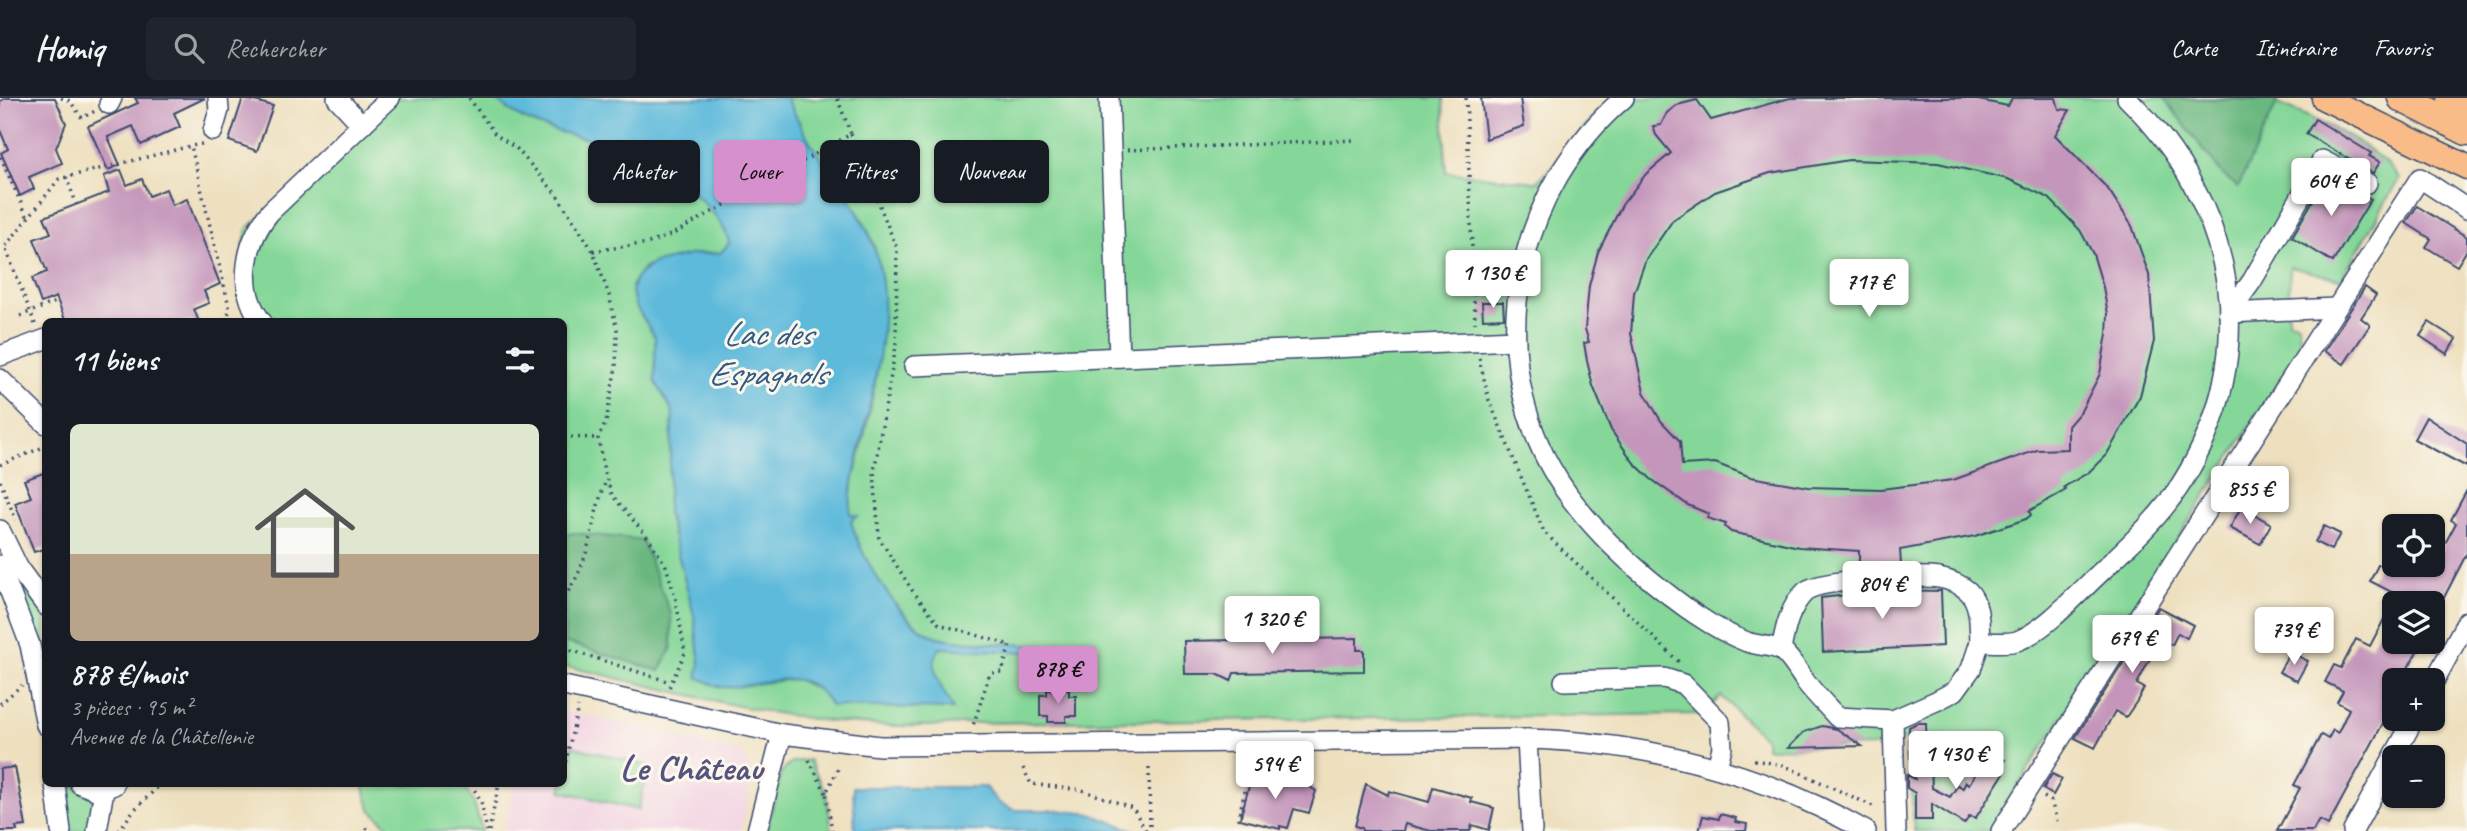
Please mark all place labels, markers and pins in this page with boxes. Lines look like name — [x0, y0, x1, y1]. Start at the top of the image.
pin: 604 € — [2282, 158, 2380, 218]
pin: 1 130 € — [1428, 250, 1558, 310]
pin: 717 € — [1820, 260, 1918, 319]
pin: 855 € — [2201, 466, 2299, 526]
pin: 804 € — [1833, 561, 1931, 621]
pin: 1 320 € — [1207, 596, 1337, 656]
pin: 739 € — [2245, 608, 2343, 667]
pin: 679 € — [2083, 616, 2181, 675]
pin: 878 € — [1009, 646, 1107, 706]
pin: 1 430 € — [1891, 732, 2021, 791]
pin: 594 € — [1226, 742, 1324, 801]

